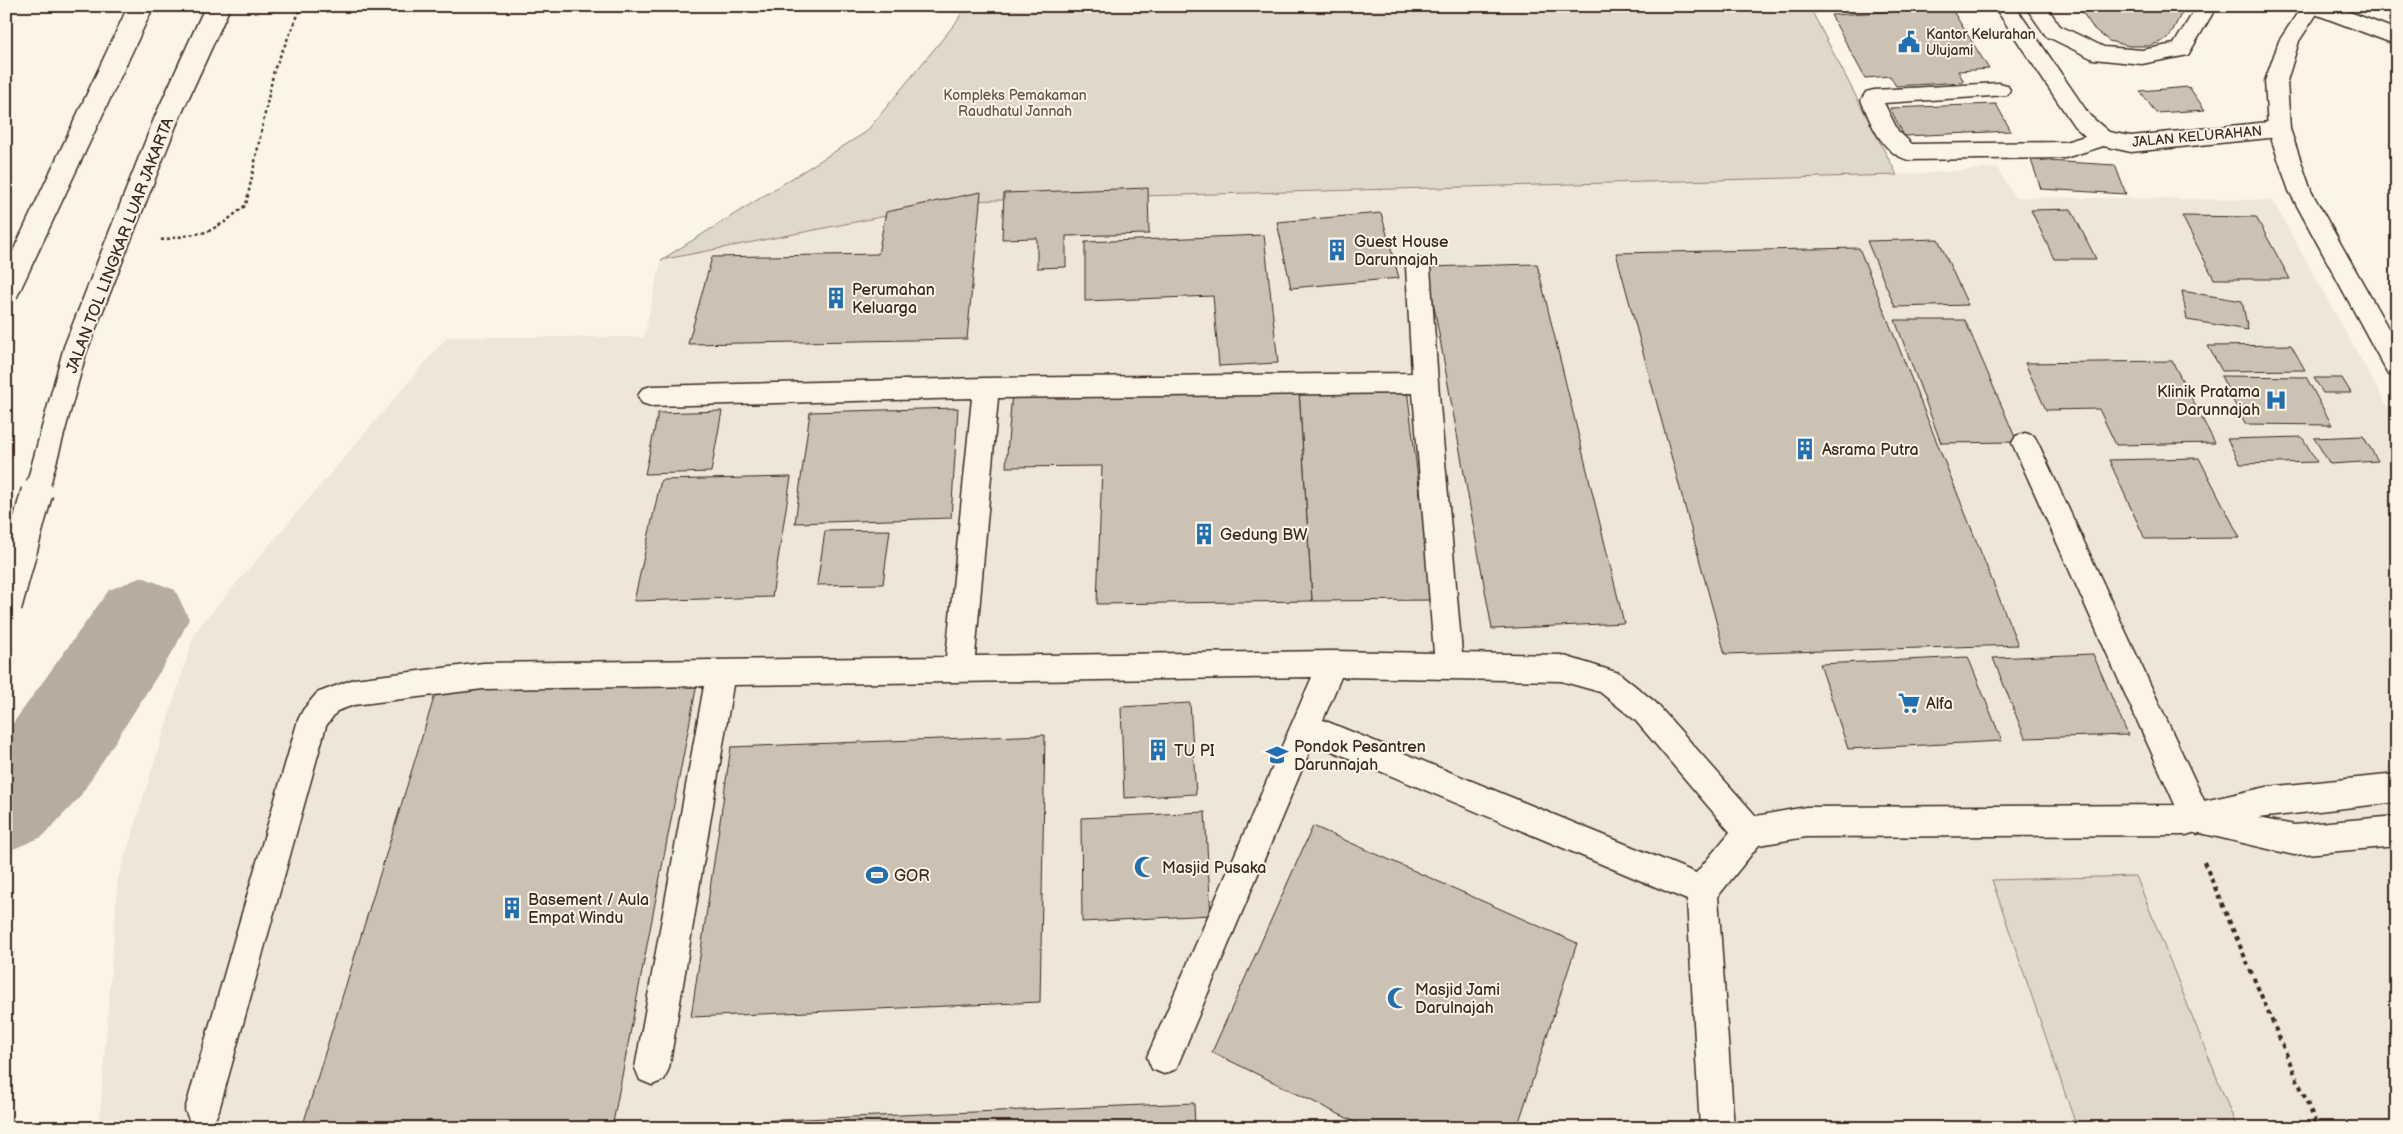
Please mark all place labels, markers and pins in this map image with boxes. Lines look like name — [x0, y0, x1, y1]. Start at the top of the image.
place label: Kantor Kelurahan Ulujami — [1926, 26, 2036, 59]
public building icon: Kantor Kelurahan Ulujami — [1896, 29, 1922, 55]
place label: Guest House Darunnajah — [1354, 233, 1449, 270]
building icon: Guest House Darunnajah — [1324, 237, 1350, 263]
place label: Perumahan Keluarga — [852, 281, 935, 318]
building icon: Perumahan Keluarga — [823, 285, 849, 311]
place label: Klinik Pratama Darunnajah — [2157, 383, 2260, 420]
hospital icon: Klinik Pratama Darunnajah — [2263, 387, 2289, 413]
building icon: Asrama Putra — [1792, 436, 1818, 462]
place label: Asrama Putra — [1822, 441, 1919, 460]
building icon: Gedung BW — [1191, 521, 1217, 547]
place label: Gedung BW — [1220, 526, 1308, 545]
supermarket icon: Alfa — [1896, 690, 1922, 716]
place label: Alfa — [1926, 695, 1953, 714]
building icon: TU PI — [1145, 737, 1171, 763]
place label: Pondok Pesantren Darunnajah — [1294, 738, 1426, 775]
place label: TU PI — [1174, 742, 1215, 761]
school or university icon: Pondok Pesantren Darunnajah — [1264, 742, 1290, 768]
mosque icon: Masjid Pusaka — [1132, 854, 1158, 880]
place label: Masjid Pusaka — [1162, 859, 1266, 878]
sports icon: GOR — [864, 862, 890, 888]
place label: GOR — [894, 867, 930, 886]
place label: Basement / Aula Empat Windu — [528, 891, 649, 928]
building icon: Basement / Aula Empat Windu — [499, 895, 525, 921]
place label: Masjid Jami Darulnajah — [1415, 981, 1500, 1018]
mosque icon: Masjid Jami Darulnajah — [1385, 985, 1411, 1011]

